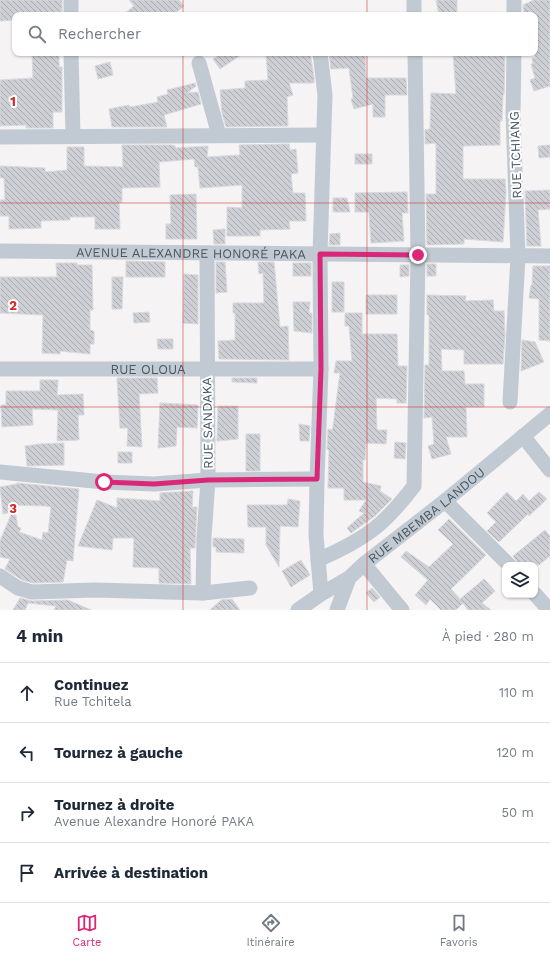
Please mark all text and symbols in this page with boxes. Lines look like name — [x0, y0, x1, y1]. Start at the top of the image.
search box — [12, 12, 538, 56]
icon: search — [26, 23, 48, 45]
text: Rechercher — [58, 25, 141, 43]
text: 1 — [10, 94, 16, 109]
street label: RUE TCHIANG — [506, 111, 525, 199]
street label: AVENUE ALEXANDRE HONORÉ PAKA — [76, 245, 306, 262]
route end — [409, 246, 427, 264]
text: 2 — [9, 298, 17, 313]
street label: RUE OLOUA — [110, 362, 186, 377]
street label: RUE SANDAKA — [199, 377, 216, 469]
street label: RUE MBEMBA LANDOU — [365, 464, 488, 566]
route start — [95, 473, 113, 491]
text: 3 — [9, 501, 17, 516]
map controls — [502, 562, 538, 598]
button: layers — [502, 562, 538, 598]
text: 4 min — [16, 626, 63, 646]
text: À pied · 280 m — [442, 629, 534, 644]
text: Continuez — [54, 676, 128, 694]
icon: ahead — [16, 682, 38, 704]
text: 110 m — [499, 685, 534, 700]
text: Rue Tchitela — [54, 694, 132, 709]
icon: left — [16, 742, 38, 764]
text: Tournez à gauche — [54, 744, 183, 762]
text: 120 m — [496, 745, 534, 760]
text: Tournez à droite — [54, 796, 174, 814]
icon: right — [16, 802, 38, 824]
text: 50 m — [502, 805, 534, 820]
text: Avenue Alexandre Honoré PAKA — [54, 814, 254, 829]
icon: arrive — [16, 862, 38, 884]
text: Arrivée à destination — [54, 864, 208, 882]
tab: Carte — [73, 912, 101, 949]
tab: Itinéraire — [247, 912, 295, 949]
tab: Favoris — [440, 912, 477, 949]

